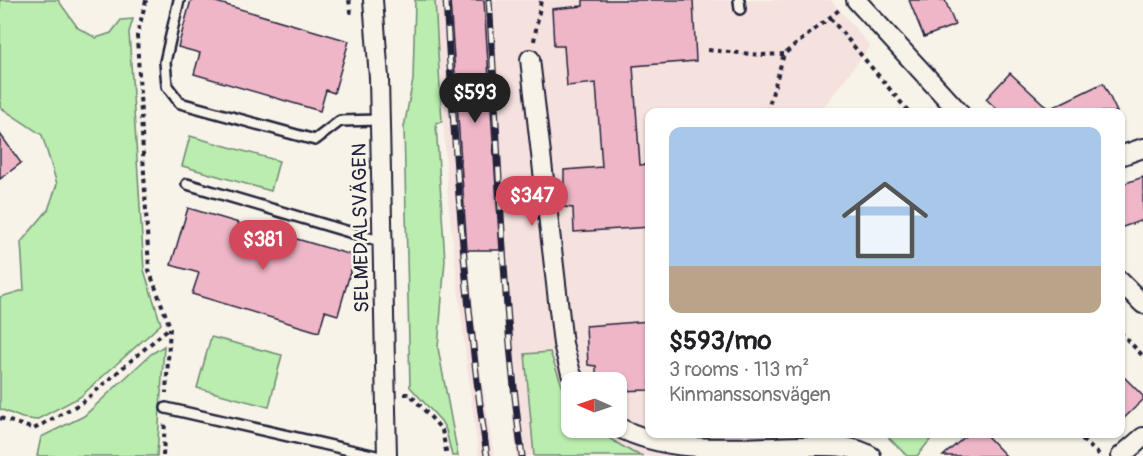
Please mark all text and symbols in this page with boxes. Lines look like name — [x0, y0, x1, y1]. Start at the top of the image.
pin: $593 — [439, 73, 511, 124]
text: $593 — [453, 80, 497, 105]
street label: SELMEDALSVÄGEN — [347, 143, 374, 313]
icon: home — [831, 166, 939, 274]
pin: $347 — [496, 176, 568, 227]
text: $347 — [510, 183, 554, 208]
pin: $381 — [227, 220, 299, 271]
text: $381 — [243, 227, 283, 252]
text: $593/mo — [669, 325, 771, 357]
text: 3 rooms · 113 m² — [669, 357, 809, 382]
north arrow — [561, 372, 627, 438]
map controls — [561, 372, 627, 438]
text: Kinmanssonsvägen — [669, 382, 831, 407]

